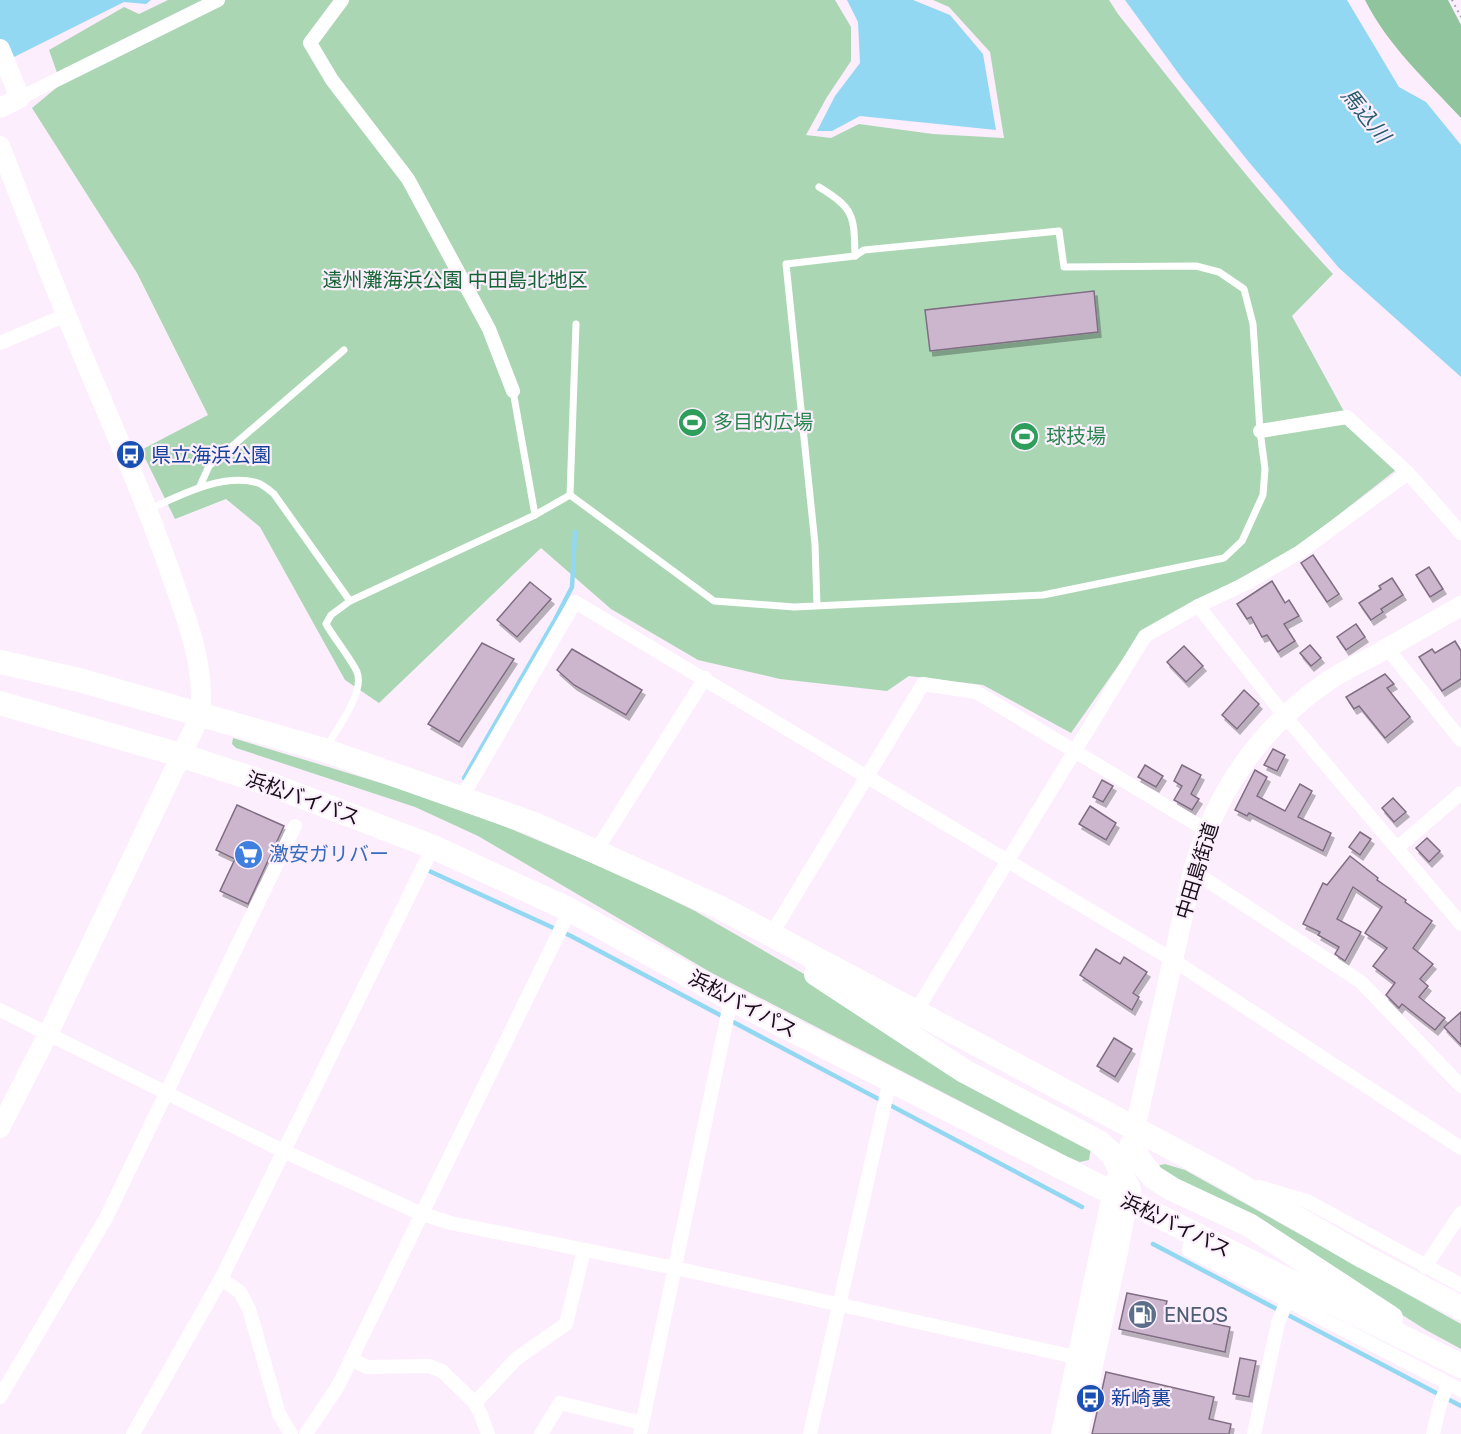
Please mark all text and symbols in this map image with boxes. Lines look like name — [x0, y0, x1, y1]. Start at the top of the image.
water label: 馬込川 — [1336, 83, 1397, 149]
park label: 遠州灘海浜公園 中田島北地区 — [323, 268, 587, 292]
sports icon: 多目的広場 — [676, 406, 708, 438]
place label: 多目的広場 — [713, 410, 813, 434]
sports icon: 球技場 — [1009, 420, 1041, 452]
place label: 球技場 — [1046, 424, 1106, 448]
bus stop icon: 県立海浜公園 — [114, 439, 146, 471]
place label: 県立海浜公園 — [151, 443, 271, 467]
street label: 浜松バイパス — [243, 766, 363, 830]
street label: 中田島街道 — [1171, 820, 1223, 922]
supermarket icon: 激安ガリバー — [232, 838, 264, 870]
place label: 激安ガリバー — [269, 842, 389, 866]
street label: 浜松バイパス — [685, 965, 801, 1043]
street label: 浜松バイパス — [1117, 1188, 1235, 1262]
fuel station icon: ENEOS — [1127, 1299, 1159, 1331]
place label: ENEOS — [1164, 1303, 1228, 1327]
bus stop icon: 新崎裏 — [1074, 1382, 1106, 1414]
place label: 新崎裏 — [1111, 1386, 1171, 1410]

